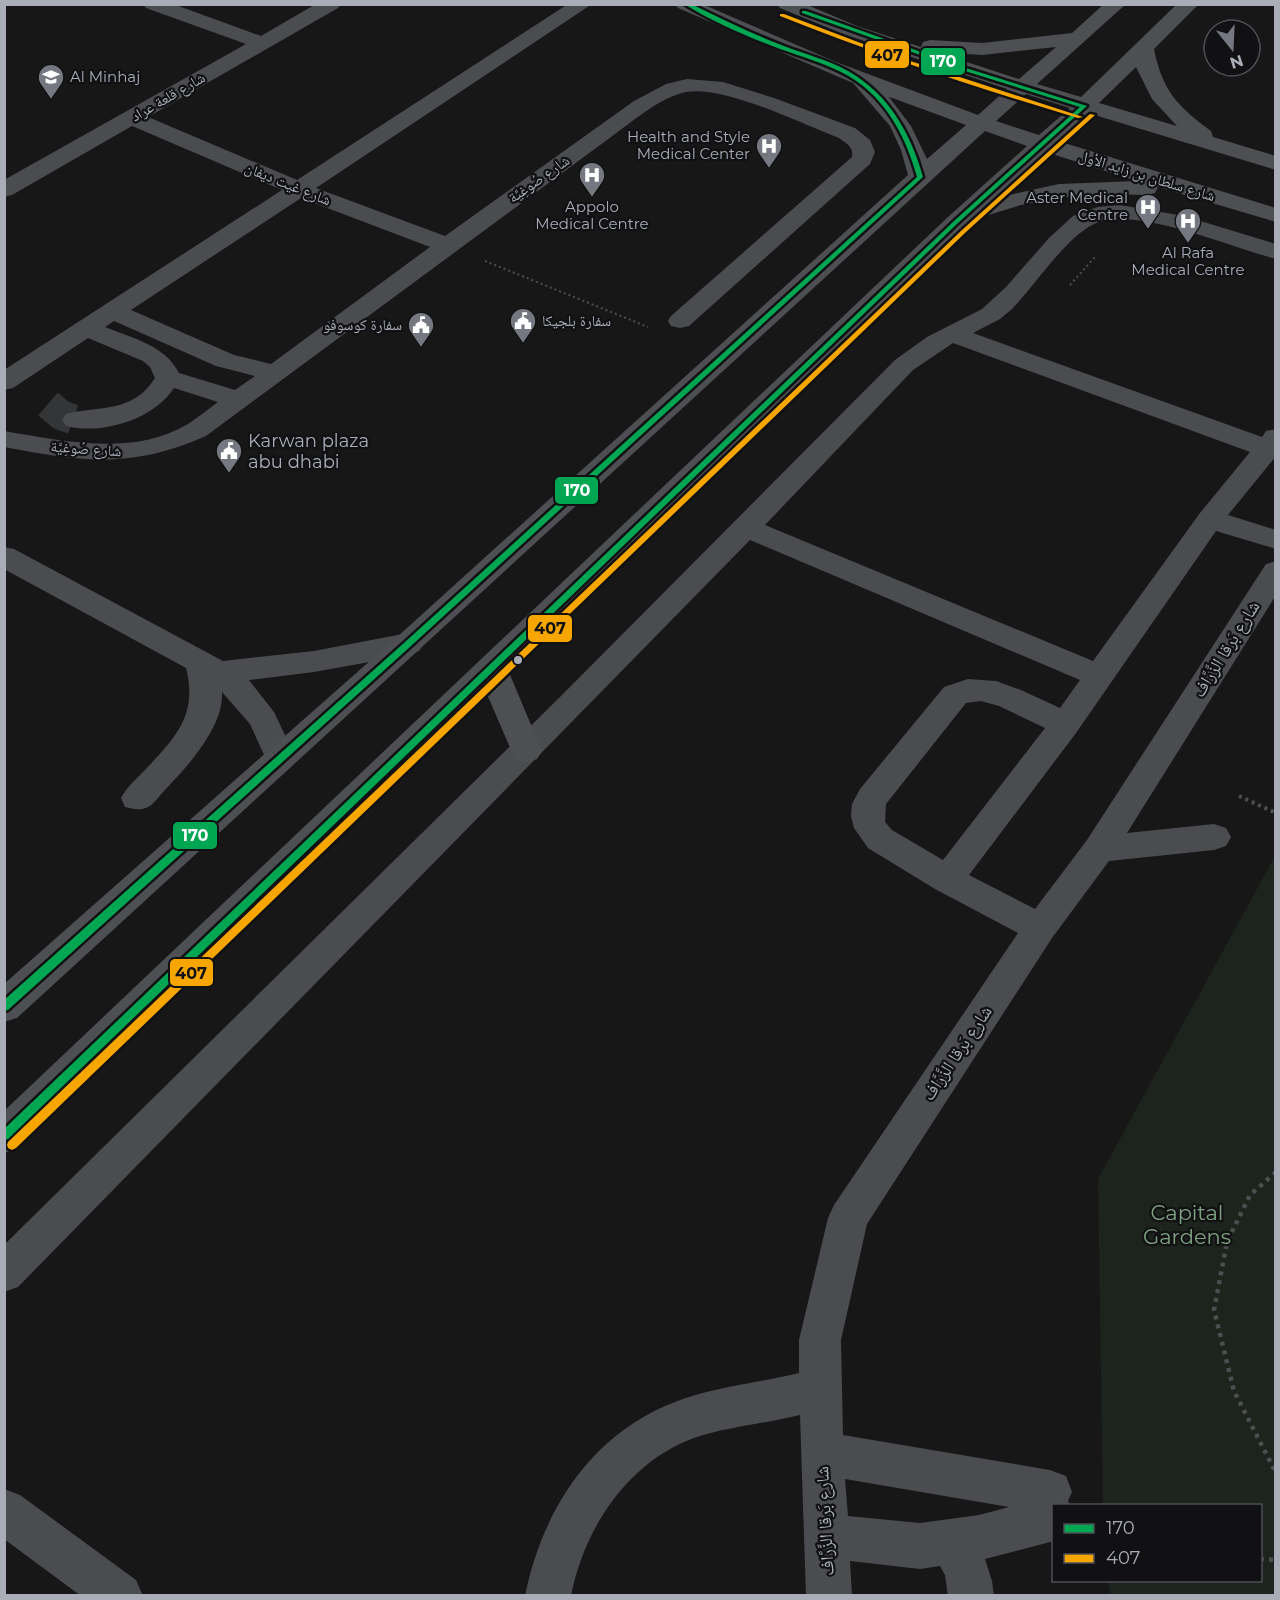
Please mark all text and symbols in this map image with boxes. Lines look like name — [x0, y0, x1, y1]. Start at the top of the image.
north arrow — [1202, 18, 1262, 78]
line badge: 407 — [864, 40, 910, 69]
text: 407 — [871, 46, 903, 65]
line badge: 170 — [920, 47, 966, 76]
text: N — [1227, 51, 1246, 73]
text: 170 — [930, 52, 956, 71]
school or university icon: Al Minhaj — [36, 62, 66, 100]
place label: Al Minhaj — [70, 67, 140, 86]
street label: شارع قلعة عراد — [127, 68, 209, 126]
place label: Health and Style Medical Center — [627, 127, 750, 163]
hospital icon: Health and Style Medical Center — [754, 131, 784, 169]
street label: شارع سلطان بن زايد الأول — [1076, 146, 1218, 206]
street label: شارع صُوغِيَّة — [504, 150, 574, 208]
street label: شارع غيت ديفان — [242, 158, 334, 210]
hospital icon: Appolo Medical Centre — [577, 160, 607, 198]
place label: Aster Medical Centre — [1026, 188, 1128, 224]
hospital icon: Aster Medical Centre — [1133, 192, 1163, 230]
place label: Appolo Medical Centre — [535, 197, 649, 233]
hospital icon: Al Rafa Medical Centre — [1173, 206, 1203, 244]
place label: Al Rafa Medical Centre — [1131, 243, 1245, 279]
public building icon: سفارة بلجيكا — [508, 306, 538, 344]
public building icon: سفارة كوسوفو — [406, 310, 436, 348]
place label: سفارة بلجيكا — [542, 311, 611, 330]
place label: سفارة كوسوفو — [323, 315, 402, 334]
place label: Karwan plaza abu dhabi — [248, 430, 369, 473]
public building icon: Karwan plaza abu dhabi — [214, 436, 244, 474]
street label: شارع صُوغِيَّة — [50, 437, 122, 461]
line badge: 170 — [554, 476, 599, 505]
text: 170 — [564, 481, 590, 500]
street label: شارع بَرقا الزَّرَّاف — [1188, 597, 1264, 701]
line badge: 407 — [527, 614, 573, 643]
text: 407 — [534, 619, 566, 638]
unlabelled marker — [512, 654, 524, 666]
line badge: 170 — [172, 821, 218, 850]
text: 170 — [182, 826, 208, 845]
line badge: 407 — [169, 958, 214, 987]
text: 407 — [175, 964, 207, 983]
street label: شارع بَرقا الزَّرَّاف — [917, 1001, 997, 1105]
park label: Capital Gardens — [1143, 1200, 1231, 1249]
street label: شارع بَرقا الزَّرَّاف — [811, 1466, 839, 1576]
legend — [1052, 1504, 1262, 1582]
text: 170 — [1106, 1517, 1135, 1539]
text: 407 — [1106, 1547, 1140, 1569]

